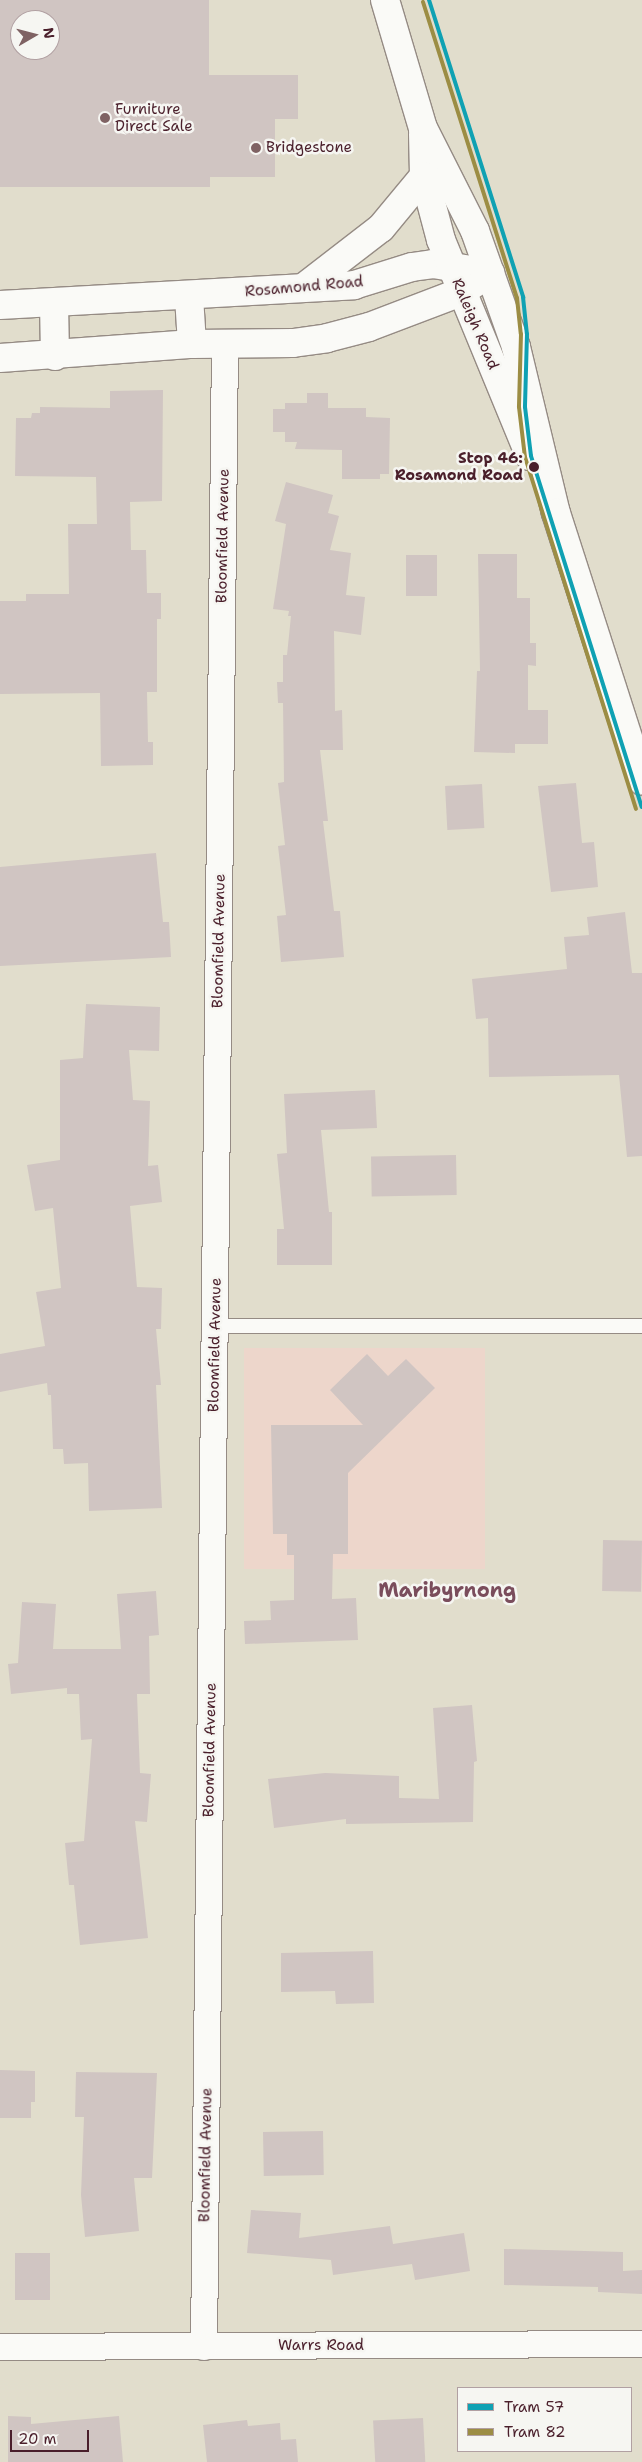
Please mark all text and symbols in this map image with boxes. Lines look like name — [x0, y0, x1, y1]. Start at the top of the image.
north arrow — [10, 10, 60, 60]
text: N — [39, 26, 59, 40]
place label: Furniture Direct Sale — [115, 100, 193, 135]
marker: Furniture Direct Sale — [99, 112, 111, 124]
place label: Bridgestone — [266, 139, 352, 157]
marker: Bridgestone — [250, 142, 262, 154]
street label: Rosamond Road — [244, 273, 364, 301]
street label: Raleigh Road — [448, 276, 502, 372]
place label: Stop 46: Rosamond Road — [395, 449, 523, 484]
marker: Stop 46: Rosamond Road — [527, 460, 541, 474]
street label: Bloomfield Avenue — [213, 469, 233, 603]
street label: Bloomfield Avenue — [209, 874, 229, 1008]
street label: Bloomfield Avenue — [205, 1278, 225, 1412]
district label: Maribyrnong — [378, 1578, 516, 1602]
street label: Bloomfield Avenue — [200, 1683, 220, 1817]
street label: Bloomfield Avenue — [196, 2088, 216, 2222]
street label: Warrs Road — [278, 2337, 364, 2355]
legend — [457, 2387, 632, 2452]
text: Tram 57 — [504, 2397, 564, 2417]
scale bar — [12, 2420, 91, 2452]
text: Tram 82 — [504, 2422, 565, 2442]
text: 20 m — [18, 2429, 57, 2449]

